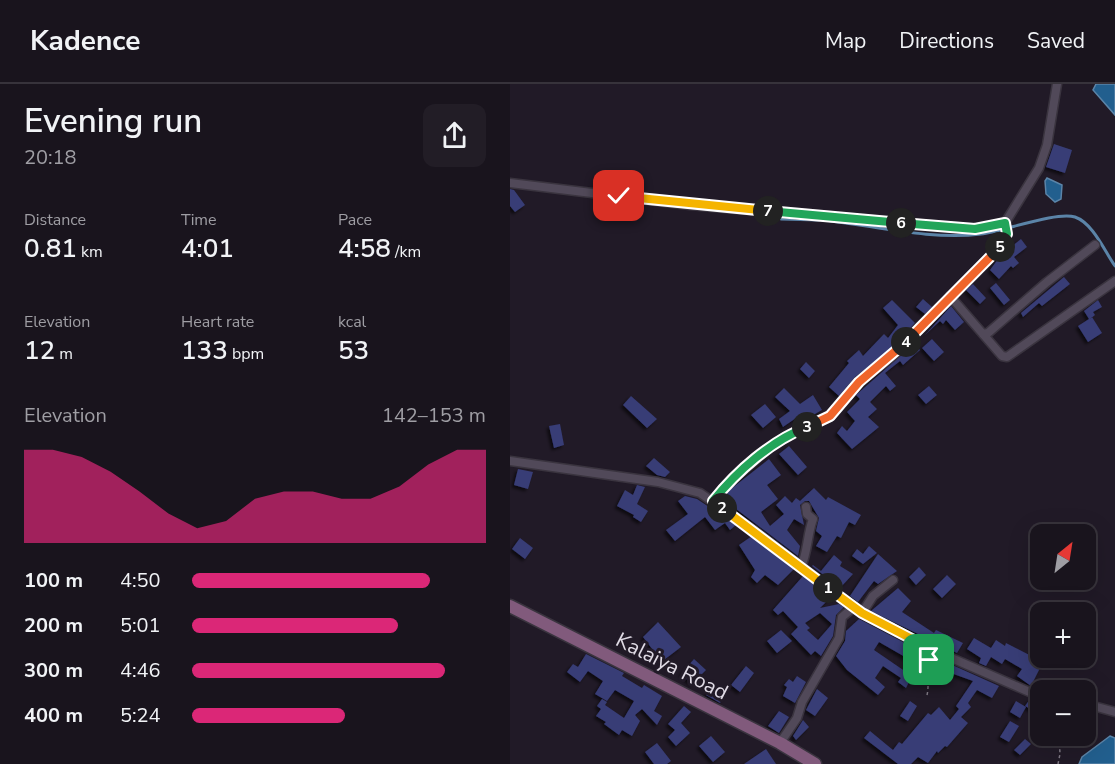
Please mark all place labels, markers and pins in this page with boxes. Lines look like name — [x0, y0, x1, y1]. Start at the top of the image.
pin — [593, 170, 644, 221]
pin: 7 — [753, 196, 783, 226]
pin: 6 — [886, 208, 916, 238]
pin: 5 — [985, 232, 1015, 262]
pin: 4 — [891, 327, 921, 357]
pin: 3 — [792, 412, 822, 442]
pin: 2 — [707, 493, 737, 523]
pin: 1 — [813, 573, 843, 603]
pin — [903, 634, 954, 685]

